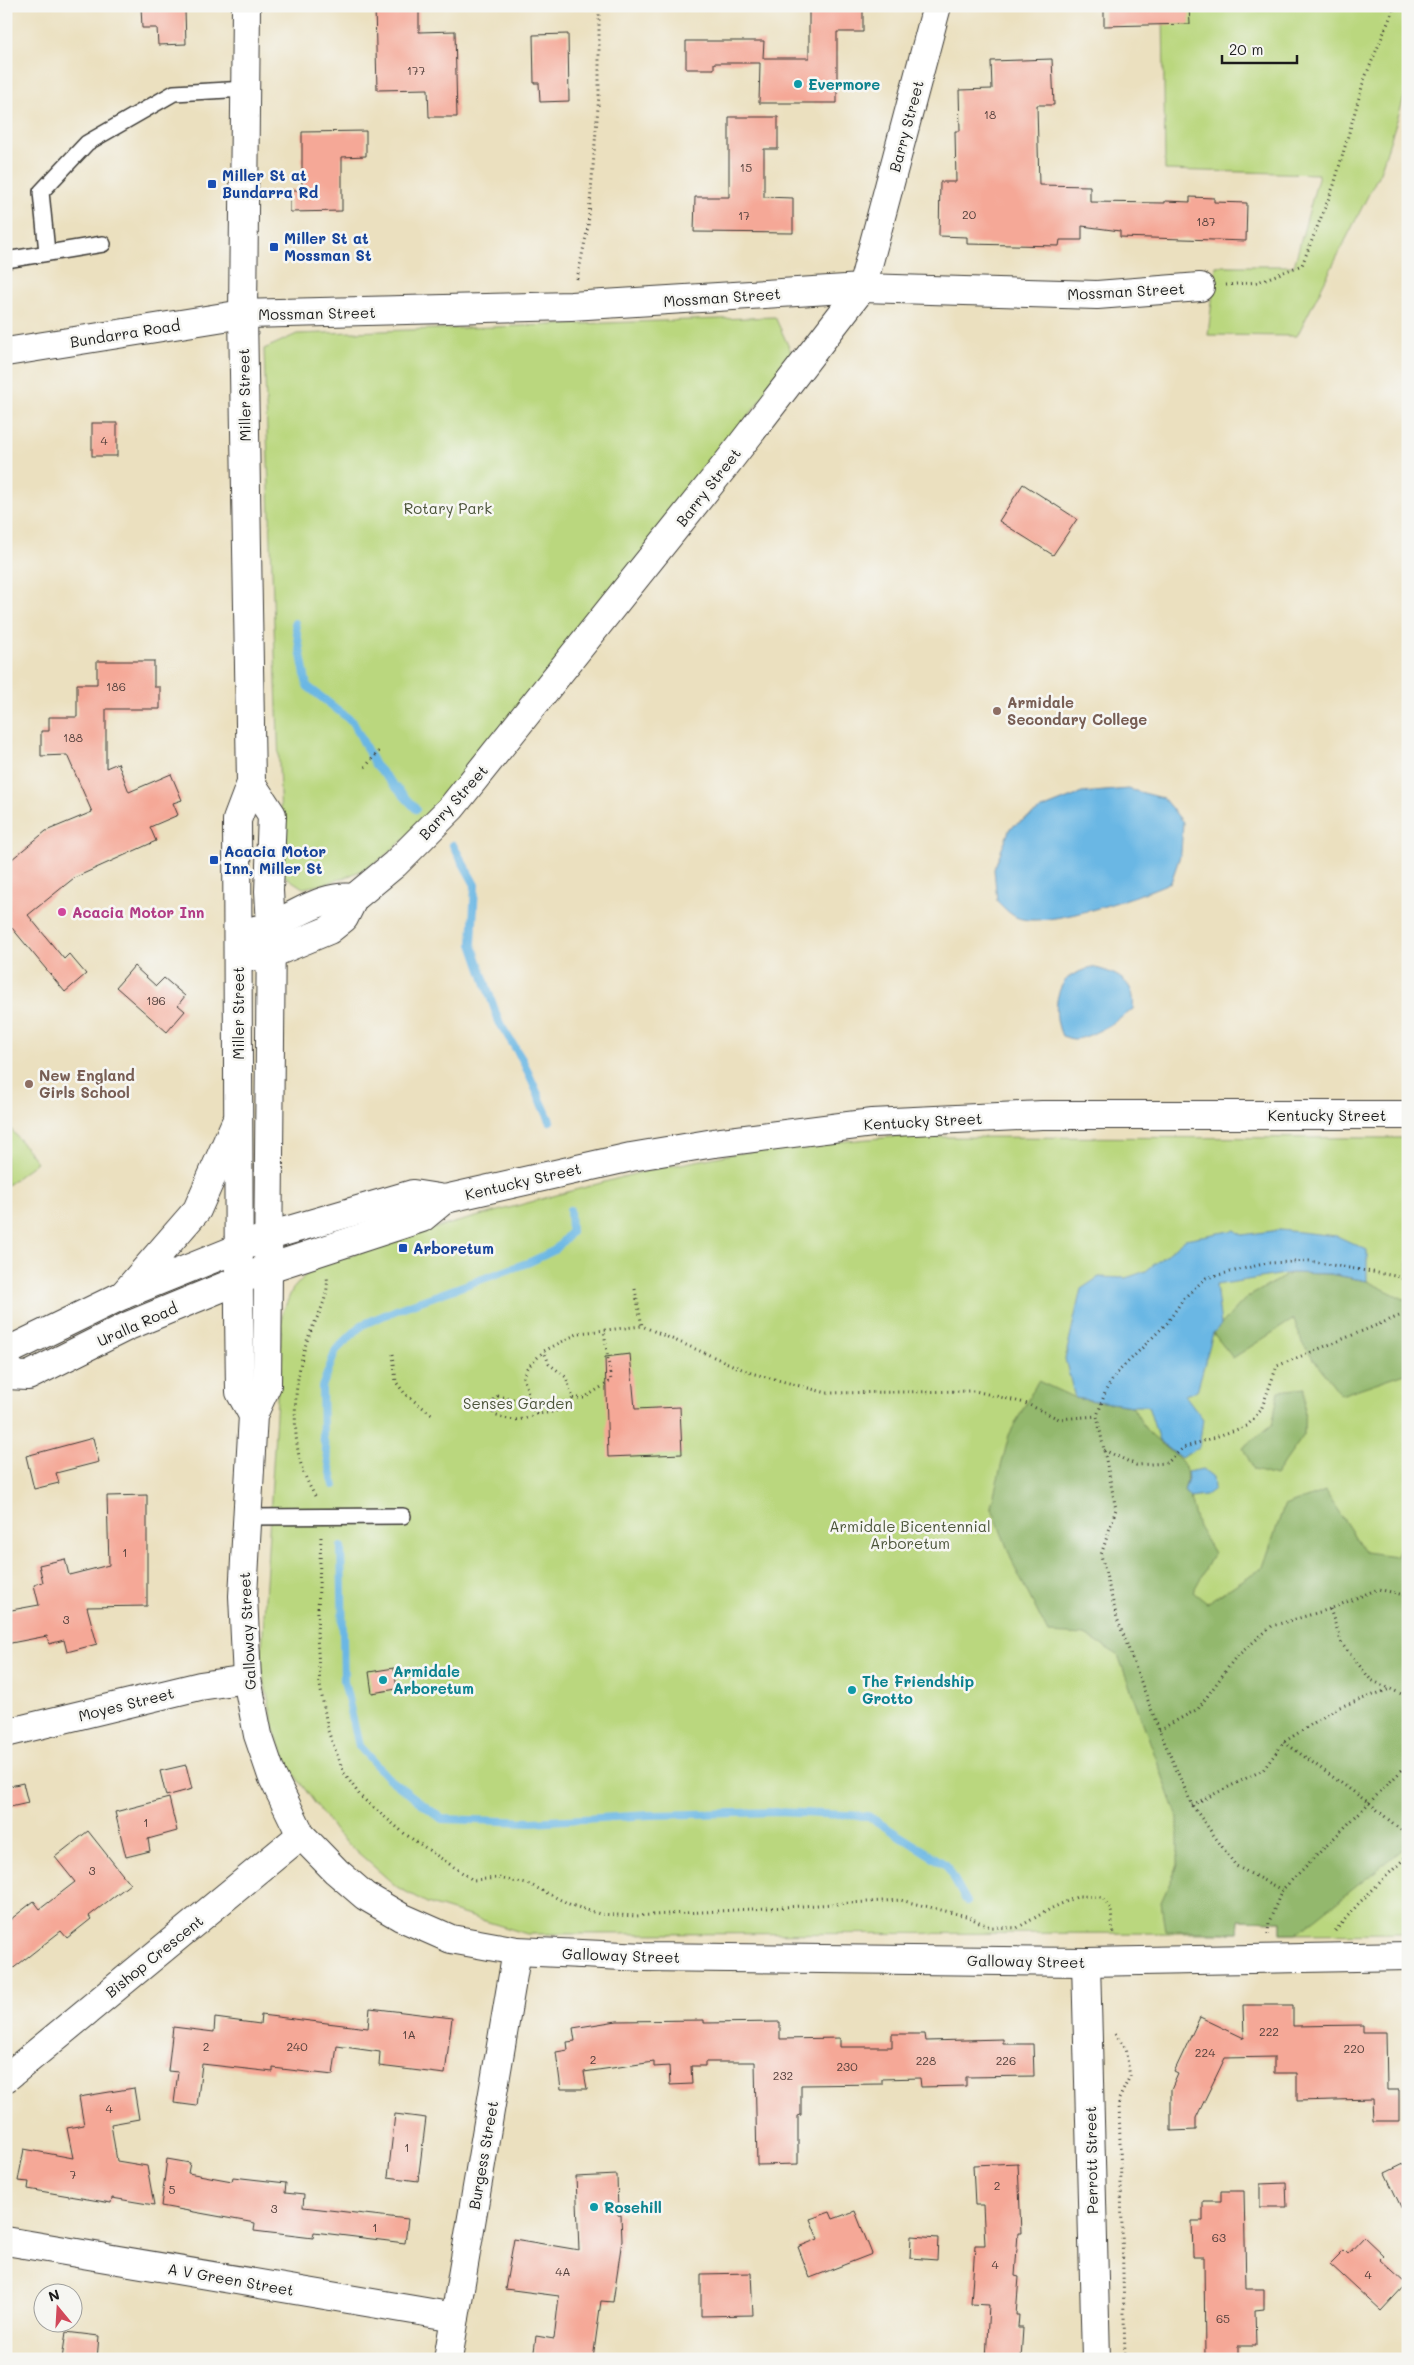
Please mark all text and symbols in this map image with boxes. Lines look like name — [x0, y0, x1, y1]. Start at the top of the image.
scale bar — [1222, 32, 1296, 64]
text: 20 m — [1229, 39, 1263, 59]
house number: 177 — [407, 62, 426, 78]
place label: Evermore — [808, 74, 880, 94]
marker: Evermore — [792, 78, 804, 90]
street label: Barry Street — [884, 78, 928, 174]
house number: 18 — [984, 106, 996, 122]
house number: 15 — [740, 159, 752, 175]
place label: Miller St at Bundarra Rd — [222, 165, 319, 202]
marker: Miller St at Bundarra Rd — [206, 178, 218, 190]
house number: 20 — [962, 206, 977, 222]
house number: 17 — [738, 207, 750, 223]
house number: 187 — [1196, 213, 1216, 229]
place label: Miller St at Mossman St — [284, 228, 372, 265]
marker: Miller St at Mossman St — [268, 241, 280, 253]
street label: Mossman Street — [1067, 278, 1185, 304]
street label: Mossman Street — [663, 283, 781, 311]
street label: Mossman Street — [258, 302, 376, 324]
street label: Bundarra Road — [68, 314, 182, 352]
street label: Miller Street — [233, 348, 255, 442]
house number: 4 — [100, 432, 108, 448]
street label: Barry Street — [671, 444, 745, 530]
park label: Rotary Park — [404, 498, 492, 518]
house number: 186 — [106, 678, 126, 694]
place label: Armidale Secondary College — [1007, 692, 1147, 729]
marker: Armidale Secondary College — [991, 705, 1003, 717]
house number: 188 — [63, 729, 83, 745]
street label: Barry Street — [414, 760, 492, 844]
place label: Acacia Motor Inn, Miller St — [224, 841, 326, 878]
marker: Acacia Motor Inn, Miller St — [208, 854, 220, 866]
place label: Acacia Motor Inn — [72, 902, 204, 922]
marker: Acacia Motor Inn — [56, 906, 68, 918]
street label: Miller Street — [228, 966, 248, 1060]
house number: 196 — [146, 992, 166, 1008]
place label: New England Girls School — [39, 1065, 135, 1102]
marker: New England Girls School — [23, 1078, 35, 1090]
street label: Kentucky Street — [1268, 1105, 1386, 1125]
street label: Kentucky Street — [863, 1108, 983, 1134]
street label: Kentucky Street — [463, 1158, 583, 1204]
place label: Arboretum — [413, 1238, 494, 1258]
marker: Arboretum — [397, 1242, 409, 1254]
street label: Uralla Road — [94, 1297, 180, 1351]
park label: Senses Garden — [463, 1393, 573, 1413]
park label: Armidale Bicentennial Arboretum — [829, 1516, 991, 1553]
house number: 1 — [122, 1544, 128, 1560]
street label: Galloway Street — [234, 1571, 260, 1691]
house number: 3 — [62, 1611, 70, 1627]
place label: Armidale Arboretum — [393, 1661, 474, 1698]
place label: The Friendship Grotto — [862, 1671, 974, 1708]
marker: Armidale Arboretum — [377, 1674, 389, 1686]
street label: Moyes Street — [76, 1682, 176, 1726]
marker: The Friendship Grotto — [846, 1684, 858, 1696]
house number: 1 — [143, 1814, 149, 1830]
house number: 3 — [88, 1862, 96, 1878]
street label: Bishop Crescent — [101, 1910, 207, 2002]
street label: Galloway Street — [562, 1943, 680, 1967]
street label: Galloway Street — [967, 1950, 1085, 1972]
house number: 222 — [1259, 2023, 1279, 2039]
house number: 1A — [402, 2026, 416, 2042]
house number: 2 — [203, 2038, 209, 2054]
house number: 240 — [286, 2038, 308, 2054]
house number: 220 — [1344, 2040, 1365, 2056]
house number: 224 — [1195, 2044, 1215, 2060]
house number: 2 — [590, 2051, 596, 2067]
house number: 228 — [916, 2052, 936, 2068]
house number: 226 — [996, 2052, 1016, 2068]
house number: 230 — [836, 2058, 858, 2074]
house number: 232 — [773, 2067, 793, 2083]
street label: Burgess Street — [464, 2099, 502, 2211]
house number: 4 — [105, 2100, 113, 2116]
street label: Perrott Street — [1080, 2106, 1102, 2214]
house number: 1 — [404, 2139, 410, 2155]
house number: 7 — [70, 2166, 77, 2182]
house number: 2 — [994, 2177, 1000, 2193]
house number: 5 — [169, 2181, 176, 2197]
place label: Rosehill — [604, 2197, 662, 2217]
house number: 3 — [270, 2200, 278, 2216]
marker: Rosehill — [588, 2201, 600, 2213]
house number: 1 — [372, 2219, 378, 2235]
house number: 63 — [1212, 2229, 1226, 2245]
house number: 4 — [991, 2256, 999, 2272]
street label: A V Green Street — [166, 2258, 296, 2300]
house number: 4A — [555, 2263, 571, 2279]
house number: 4 — [1364, 2266, 1372, 2282]
north arrow — [32, 2282, 82, 2332]
text: N — [46, 2284, 62, 2306]
house number: 65 — [1216, 2310, 1230, 2326]

